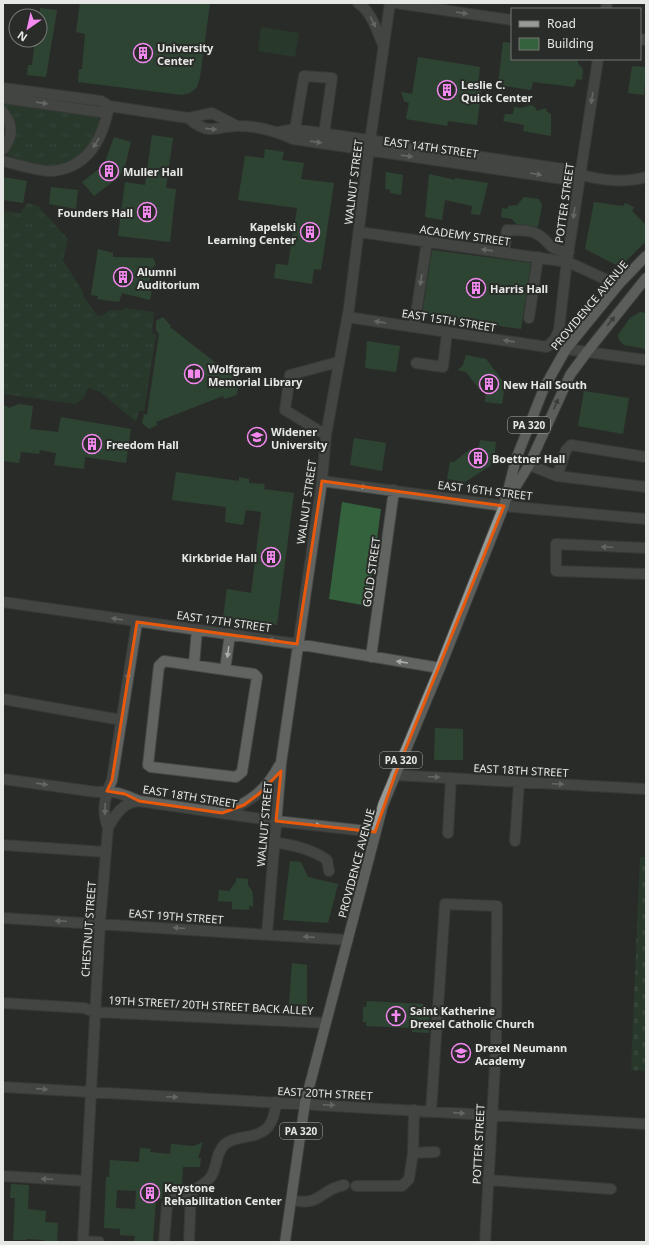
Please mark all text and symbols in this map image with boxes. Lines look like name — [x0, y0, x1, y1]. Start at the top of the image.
north arrow — [8, 8, 48, 48]
legend — [511, 8, 641, 60]
one-way arrow — [456, 10, 469, 16]
text: Road — [547, 15, 576, 32]
one-way arrow — [370, 17, 377, 28]
text: N — [14, 28, 30, 45]
text: Building — [547, 35, 594, 52]
place label: University Center — [157, 40, 214, 68]
building icon: University Center — [132, 42, 154, 64]
place label: Leslie C. Quick Center — [461, 77, 533, 105]
building icon: Leslie C. Quick Center — [436, 79, 458, 101]
one-way arrow — [589, 91, 595, 104]
one-way arrow — [36, 100, 48, 106]
one-way arrow — [205, 126, 217, 132]
street label: EAST 14TH STREET — [383, 133, 479, 161]
one-way arrow — [93, 137, 100, 149]
one-way arrow — [310, 139, 322, 145]
street label: WALNUT STREET — [340, 139, 366, 225]
one-way arrow — [401, 153, 413, 159]
building icon: Muller Hall — [98, 160, 120, 182]
street label: POTTER STREET — [551, 162, 577, 244]
place label: Muller Hall — [123, 164, 183, 179]
one-way arrow — [530, 171, 542, 177]
building icon: Founders Hall — [136, 201, 158, 223]
place label: Founders Hall — [57, 205, 133, 220]
one-way arrow — [571, 207, 577, 219]
place label: Kapelski Learning Center — [207, 219, 296, 247]
building icon: Kapelski Learning Center — [299, 221, 321, 243]
street label: ACADEMY STREET — [419, 221, 511, 249]
one-way arrow — [481, 247, 494, 253]
street label: PROVIDENCE AVENUE — [547, 257, 631, 353]
place label: Alumni Auditorium — [137, 264, 200, 292]
building icon: Alumni Auditorium — [112, 266, 134, 288]
one-way arrow — [418, 274, 424, 286]
building icon: Harris Hall — [465, 277, 487, 299]
place label: Harris Hall — [490, 281, 548, 296]
street label: EAST 15TH STREET — [401, 305, 497, 335]
one-way arrow — [607, 316, 615, 327]
one-way arrow — [374, 319, 386, 325]
one-way arrow — [503, 338, 515, 344]
place label: Wolfgram Memorial Library — [208, 361, 303, 389]
library icon: Wolfgram Memorial Library — [183, 363, 205, 385]
building icon: New Hall South — [478, 373, 500, 395]
place label: New Hall South — [503, 377, 587, 392]
one-way arrow — [553, 399, 559, 410]
road number: PA 320 — [508, 417, 550, 433]
place label: Widener University — [271, 424, 328, 452]
school or university icon: Widener University — [246, 426, 268, 448]
building icon: Freedom Hall — [81, 433, 103, 455]
place label: Freedom Hall — [106, 437, 179, 452]
building icon: Boettner Hall — [467, 447, 489, 469]
place label: Boettner Hall — [492, 451, 565, 466]
street label: WALNUT STREET — [293, 459, 319, 545]
street label: EAST 16TH STREET — [437, 477, 533, 503]
one-way arrow — [355, 483, 367, 489]
street label: GOLD STREET — [359, 536, 383, 608]
one-way arrow — [601, 543, 613, 550]
building icon: Kirkbride Hall — [260, 546, 282, 568]
place label: Kirkbride Hall — [182, 550, 257, 565]
street label: EAST 17TH STREET — [176, 607, 272, 635]
one-way arrow — [111, 616, 123, 622]
one-way arrow — [268, 637, 280, 643]
one-way arrow — [225, 646, 231, 658]
one-way arrow — [396, 659, 408, 665]
one-way arrow — [125, 668, 131, 680]
road number: PA 320 — [380, 752, 422, 768]
street label: EAST 18TH STREET — [473, 760, 569, 780]
one-way arrow — [428, 774, 440, 781]
one-way arrow — [36, 781, 48, 787]
street label: EAST 18TH STREET — [142, 781, 238, 811]
street label: WALNUT STREET — [253, 781, 275, 867]
one-way arrow — [552, 781, 564, 788]
one-way arrow — [101, 803, 108, 815]
street label: PROVIDENCE AVENUE — [334, 807, 378, 919]
one-way arrow — [309, 822, 321, 829]
street label: CHESTNUT STREET — [77, 881, 99, 977]
street label: EAST 19TH STREET — [128, 905, 224, 927]
one-way arrow — [55, 918, 67, 925]
one-way arrow — [173, 925, 185, 932]
one-way arrow — [303, 934, 315, 941]
street label: 19TH STREET/ 20TH STREET BACK ALLEY — [108, 992, 315, 1018]
place label: Saint Katherine Drexel Catholic Church — [410, 1003, 534, 1031]
church icon: Saint Katherine Drexel Catholic Church — [385, 1005, 407, 1027]
place label: Drexel Neumann Academy — [475, 1040, 567, 1068]
school or university icon: Drexel Neumann Academy — [450, 1042, 472, 1064]
street label: EAST 20TH STREET — [277, 1083, 373, 1103]
one-way arrow — [36, 1086, 48, 1093]
one-way arrow — [166, 1093, 178, 1100]
one-way arrow — [323, 1101, 336, 1108]
street label: POTTER STREET — [468, 1103, 488, 1185]
one-way arrow — [453, 1109, 465, 1116]
road number: PA 320 — [280, 1123, 322, 1139]
one-way arrow — [41, 1175, 53, 1182]
place label: Keystone Rehabilitation Center — [164, 1180, 282, 1208]
building icon: Keystone Rehabilitation Center — [139, 1182, 161, 1204]

